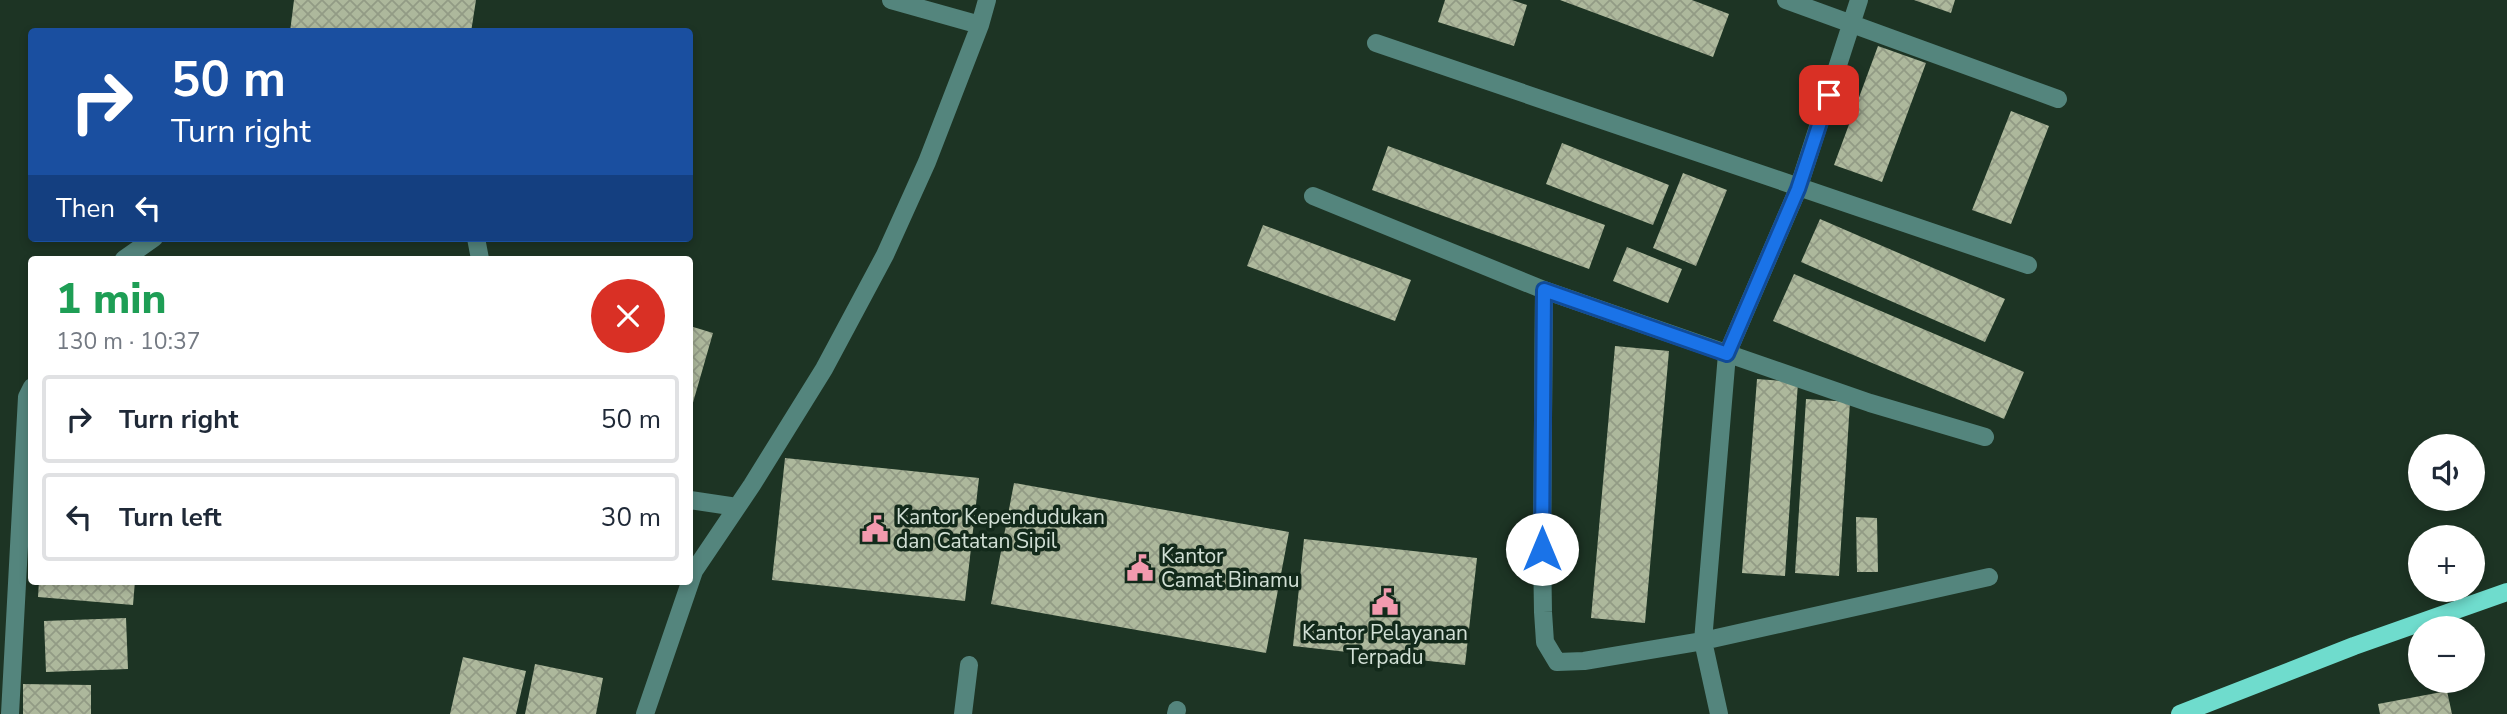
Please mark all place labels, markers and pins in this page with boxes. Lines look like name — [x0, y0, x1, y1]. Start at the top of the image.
pin — [1799, 65, 1859, 125]
place label: Kantor Kependudukan dan Catatan Sipil — [896, 503, 1105, 555]
public building icon: Kantor Kependudukan dan Catatan Sipil — [860, 514, 890, 544]
place label: Kantor Camat Binamu — [1161, 542, 1300, 594]
public building icon: Kantor Camat Binamu — [1125, 553, 1155, 583]
public building icon: Kantor Pelayanan Terpadu — [1370, 587, 1400, 617]
place label: Kantor Pelayanan Terpadu — [1302, 619, 1468, 671]

